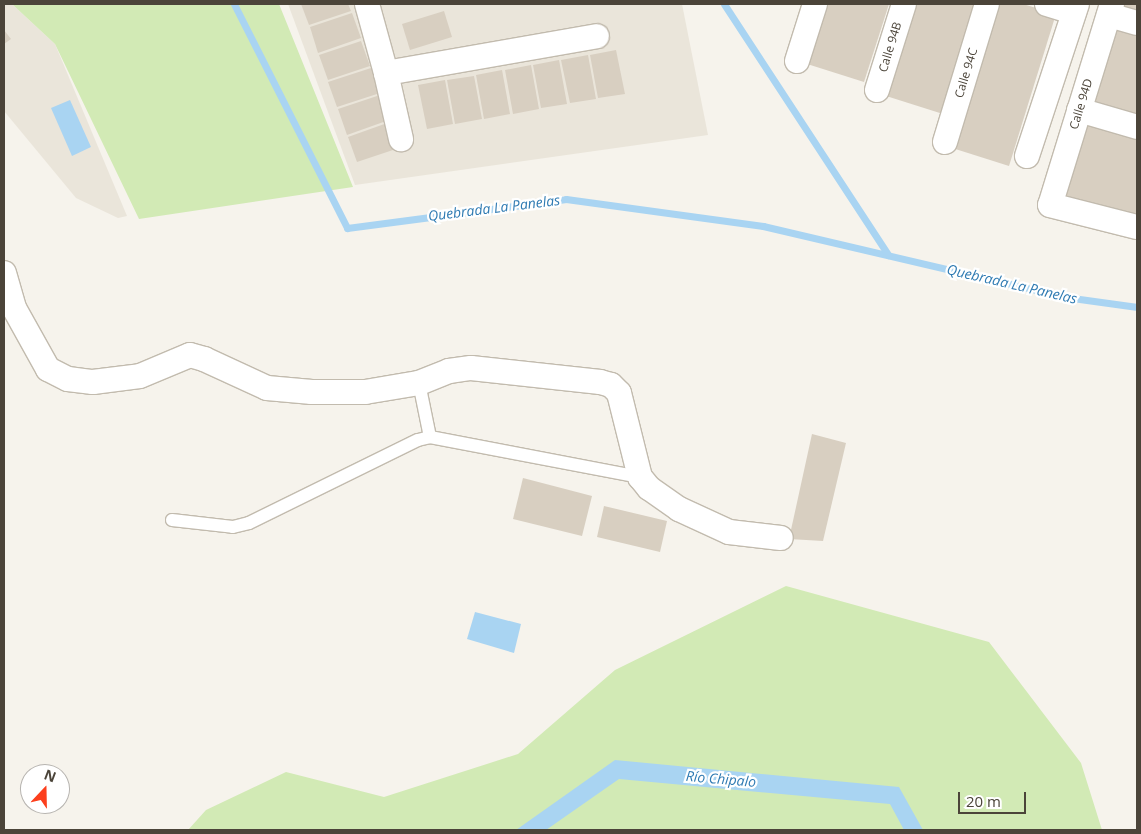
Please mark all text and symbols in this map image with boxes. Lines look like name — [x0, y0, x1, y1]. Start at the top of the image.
street label: Calle 94B — [876, 20, 904, 74]
street label: Calle 94C — [952, 46, 980, 100]
street label: Calle 94D — [1066, 77, 1096, 131]
water label: Quebrada La Panelas — [427, 192, 561, 224]
water label: Quebrada La Panelas — [945, 261, 1079, 307]
north arrow — [20, 764, 70, 814]
text: N — [41, 765, 59, 786]
water label: Río Chipalo — [685, 768, 757, 790]
scale bar — [961, 782, 1028, 814]
text: 20 m — [966, 791, 1001, 811]

